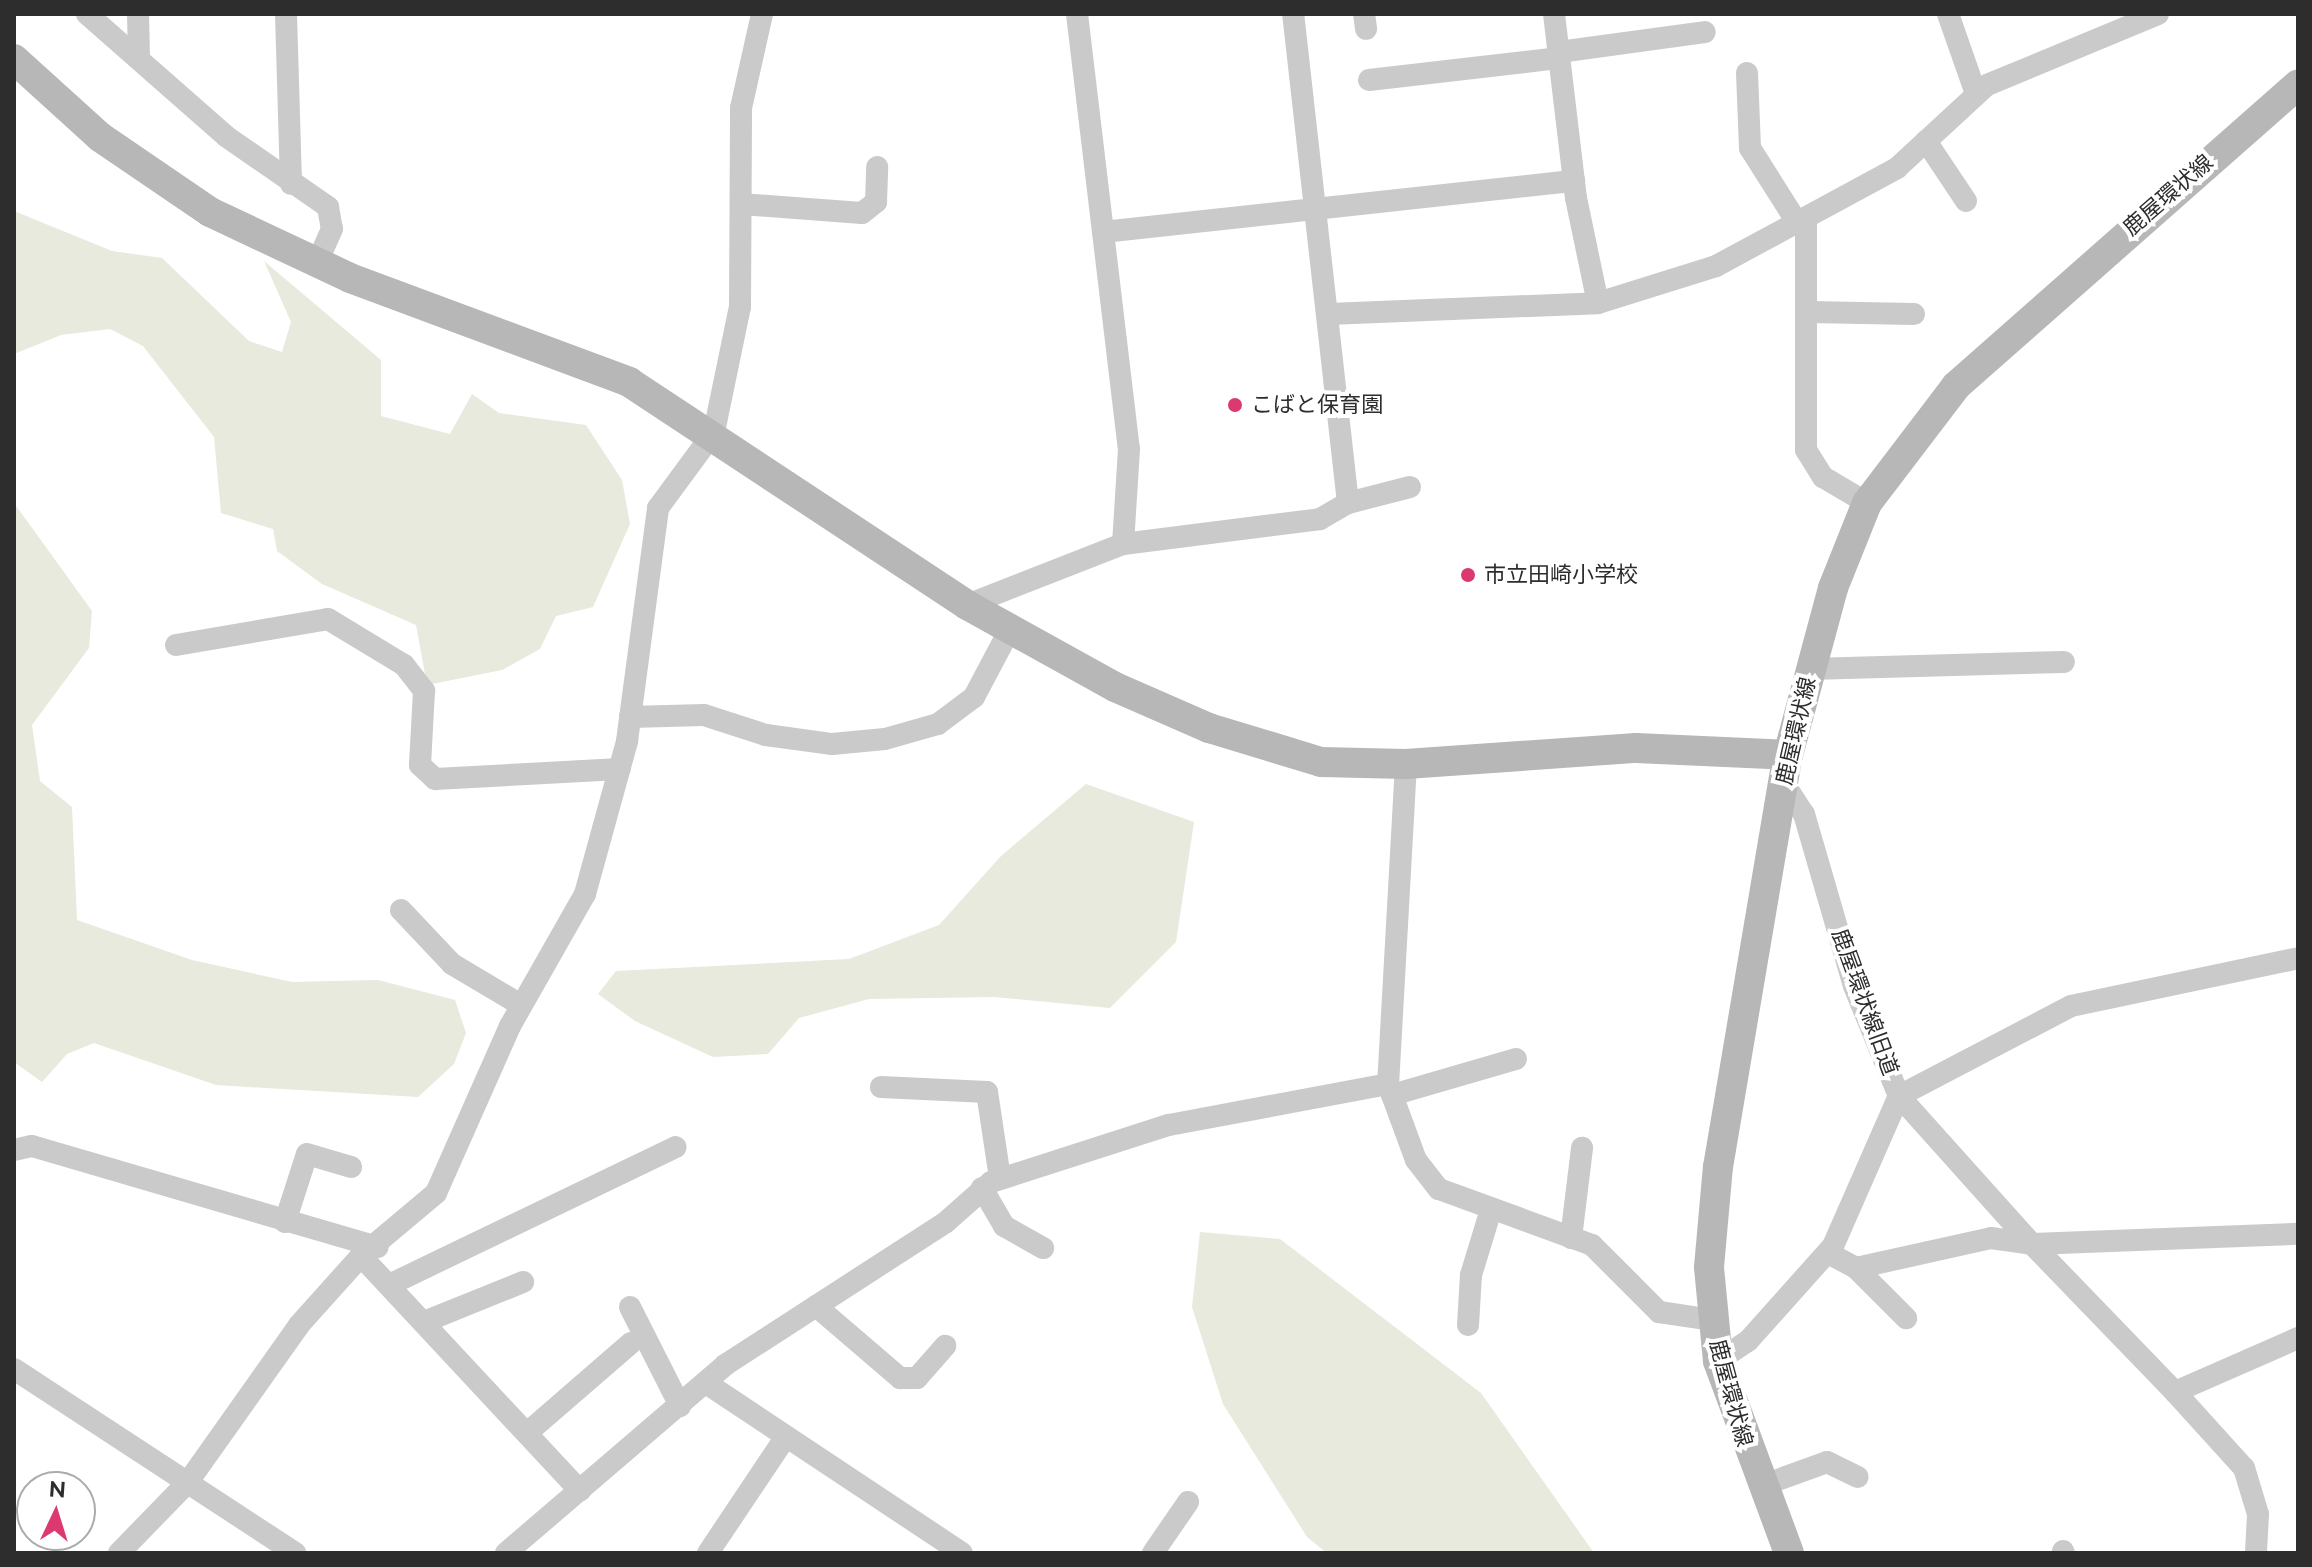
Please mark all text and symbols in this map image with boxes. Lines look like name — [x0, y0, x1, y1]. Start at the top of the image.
street label: 鹿屋環状線 — [2118, 149, 2218, 241]
place label: こばと保育園 — [1251, 392, 1383, 418]
marker: こばと保育園 — [1226, 396, 1244, 414]
place label: 市立田崎小学校 — [1484, 562, 1638, 588]
marker: 市立田崎小学校 — [1459, 566, 1477, 584]
street label: 鹿屋環状線 — [1771, 674, 1821, 788]
street label: 鹿屋環状線旧道 — [1826, 925, 1904, 1079]
street label: 鹿屋環状線 — [1704, 1336, 1758, 1450]
north arrow — [16, 1471, 96, 1551]
text: N — [48, 1475, 67, 1503]

